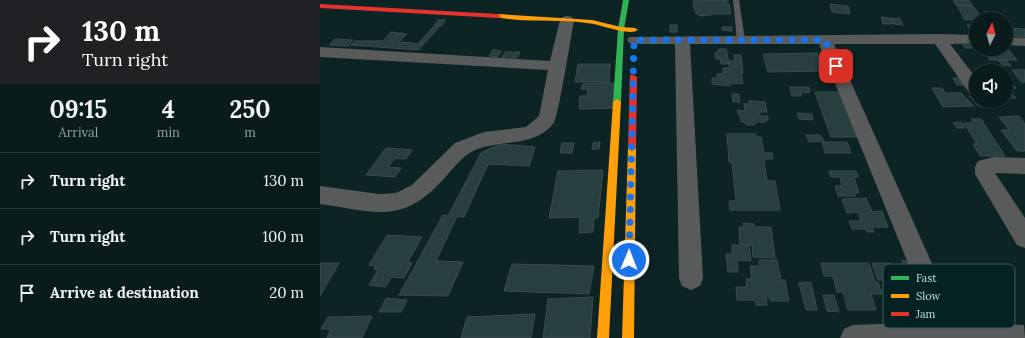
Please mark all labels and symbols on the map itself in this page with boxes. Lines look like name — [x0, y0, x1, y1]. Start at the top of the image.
north arrow — [969, 12, 1013, 56]
pin — [819, 49, 853, 83]
position arrow — [608, 239, 650, 281]
legend — [883, 264, 1015, 328]
text: Fast — [916, 271, 937, 285]
text: Slow — [916, 289, 941, 303]
text: Jam — [915, 307, 936, 321]

